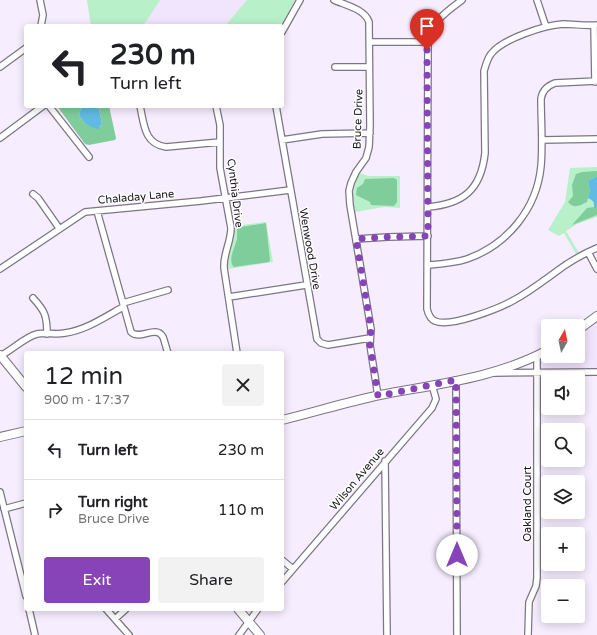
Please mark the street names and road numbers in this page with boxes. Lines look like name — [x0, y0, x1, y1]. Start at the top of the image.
street label: Bruce Drive — [350, 89, 366, 149]
street label: Cynthia Drive — [224, 158, 246, 228]
street label: Chaladay Lane — [97, 187, 175, 207]
street label: Wenwood Drive — [296, 207, 324, 291]
street label: Wilson Avenue — [327, 445, 387, 513]
street label: Oakland Court — [521, 466, 534, 542]

